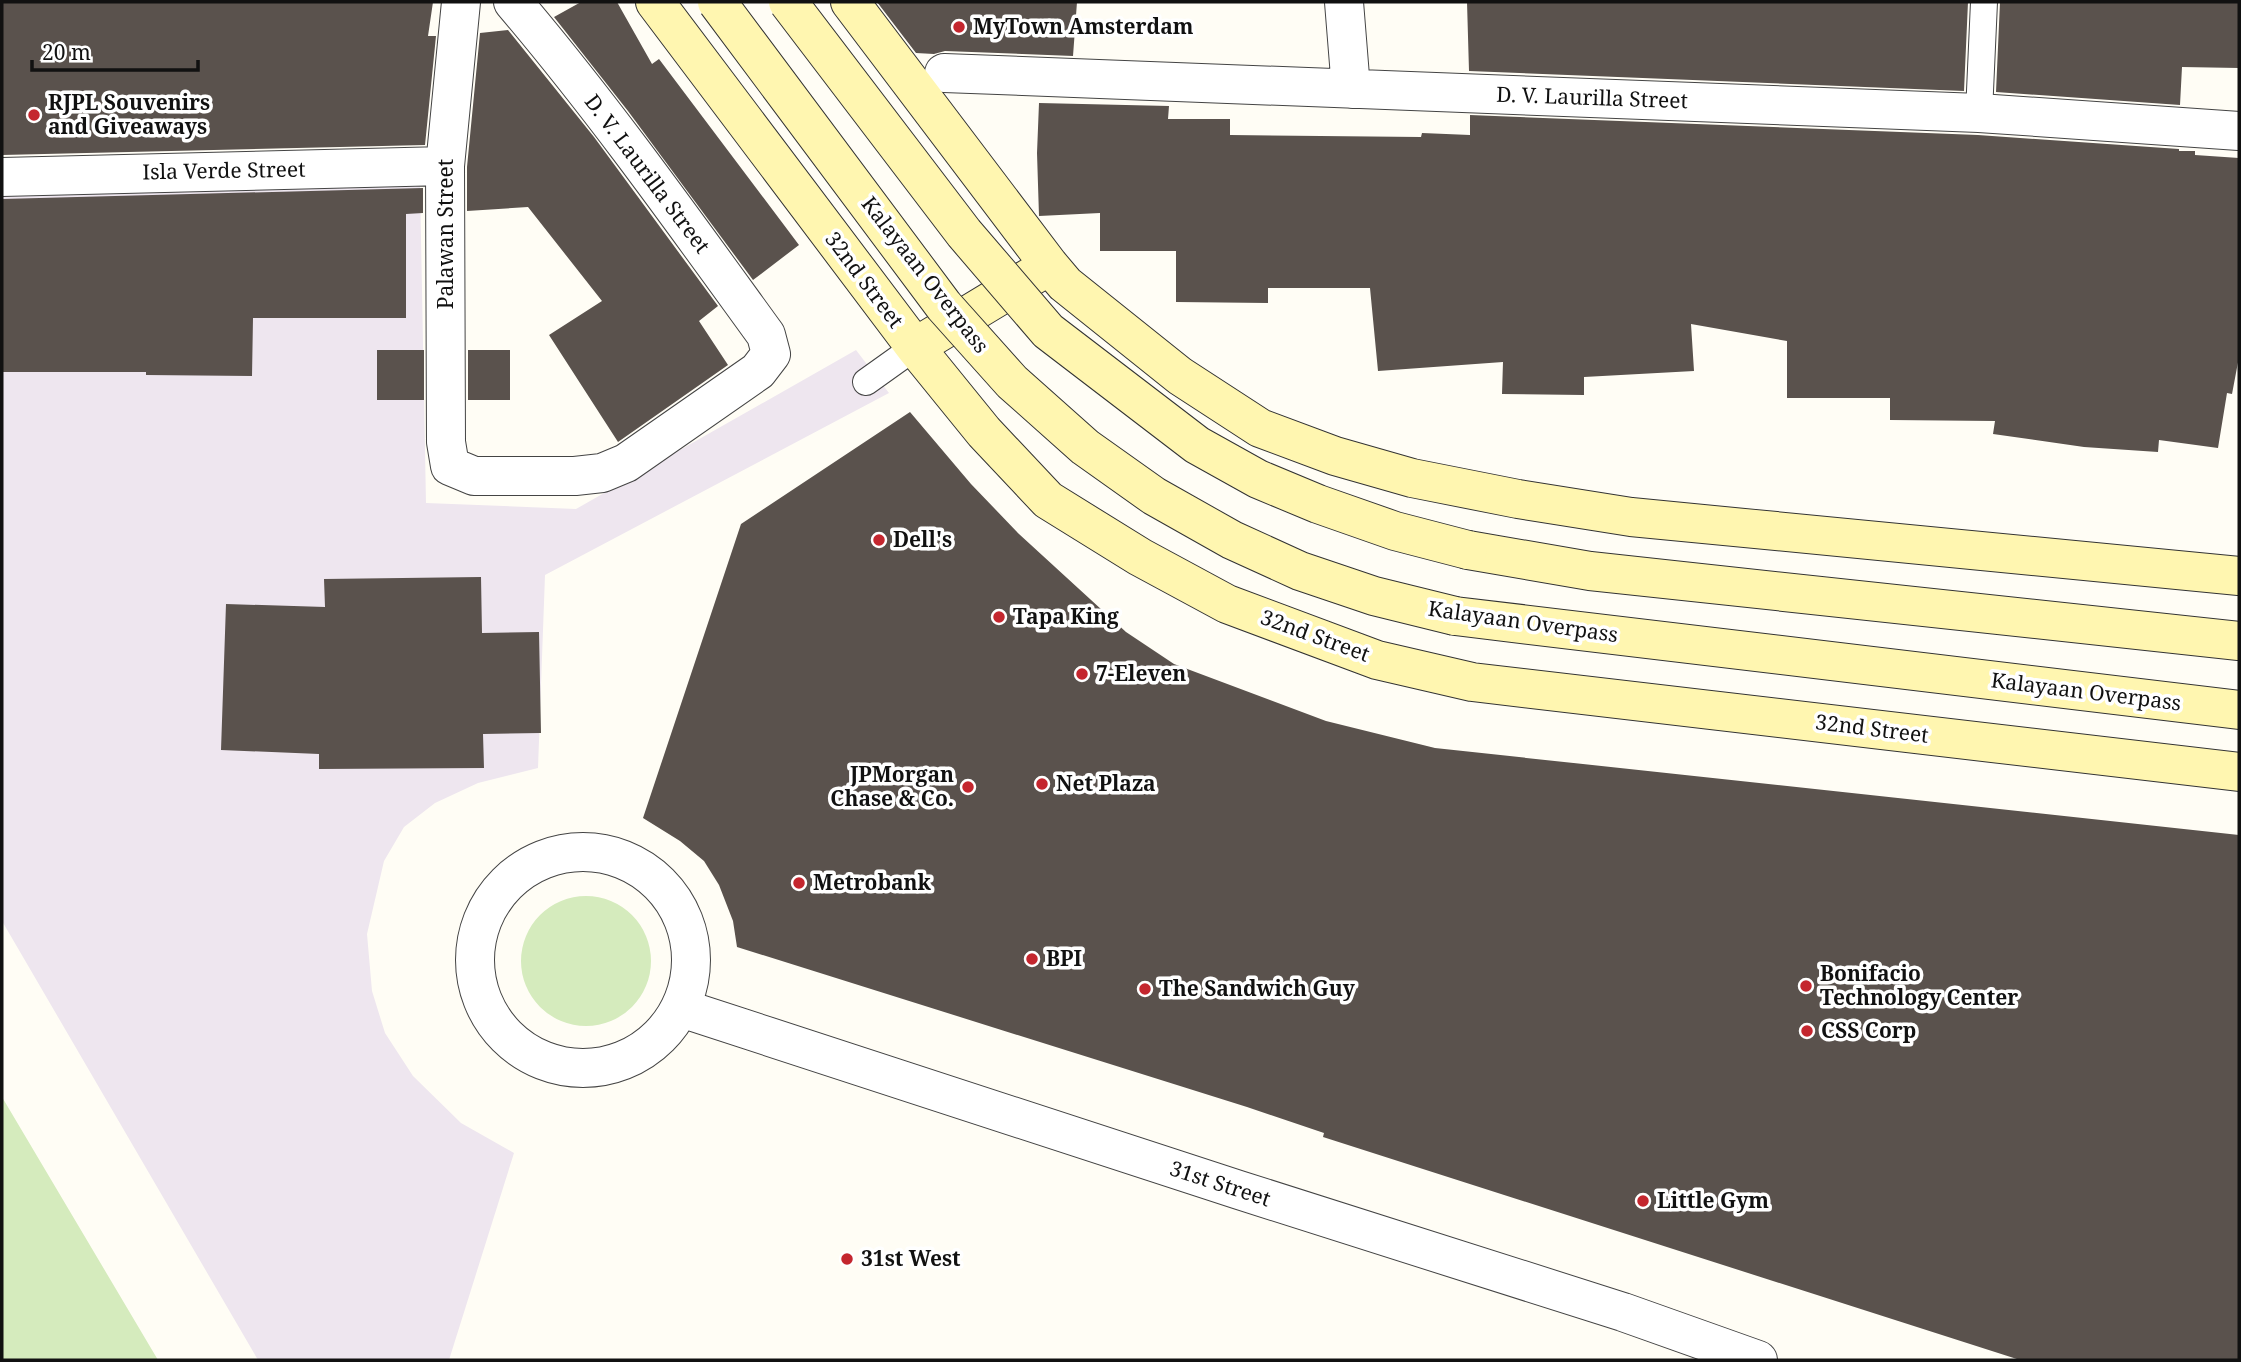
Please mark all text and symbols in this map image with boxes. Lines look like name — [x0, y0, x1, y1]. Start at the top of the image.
place label: MyTown Amsterdam — [973, 12, 1194, 40]
marker: MyTown Amsterdam — [951, 19, 967, 35]
scale bar — [32, 28, 198, 72]
text: 20 m — [42, 38, 91, 66]
street label: D. V. Laurilla Street — [1496, 80, 1688, 114]
place label: RJPL Souvenirs and Giveaways — [48, 88, 210, 140]
street label: D. V. Laurilla Street — [579, 88, 717, 258]
marker: RJPL Souvenirs and Giveaways — [26, 107, 42, 123]
street label: Isla Verde Street — [142, 155, 306, 185]
street label: Palawan Street — [431, 159, 459, 309]
street label: Kalayaan Overpass — [856, 190, 996, 358]
street label: 32nd Street — [819, 225, 910, 333]
place label: Dell's — [893, 525, 952, 553]
marker: Dell's — [871, 532, 887, 548]
street label: Kalayaan Overpass — [1426, 594, 1620, 648]
place label: Tapa King — [1013, 602, 1119, 630]
street label: 32nd Street — [1257, 602, 1374, 668]
marker: Tapa King — [991, 609, 1007, 625]
place label: 7-Eleven — [1096, 659, 1186, 687]
street label: Kalayaan Overpass — [1989, 665, 2183, 717]
marker: 7-Eleven — [1074, 666, 1090, 682]
street label: 32nd Street — [1814, 707, 1930, 749]
place label: JPMorgan Chase & Co. — [830, 760, 954, 812]
place label: Net Plaza — [1056, 769, 1156, 797]
marker: Net Plaza — [1034, 776, 1050, 792]
marker: JPMorgan Chase & Co. — [960, 779, 976, 795]
place label: Metrobank — [813, 868, 932, 896]
marker: Metrobank — [791, 875, 807, 891]
place label: BPI — [1046, 944, 1082, 972]
marker: BPI — [1024, 951, 1040, 967]
place label: Bonifacio Technology Center — [1820, 959, 2018, 1011]
place label: The Sandwich Guy — [1159, 974, 1356, 1002]
marker: Bonifacio Technology Center — [1798, 978, 1814, 994]
marker: The Sandwich Guy — [1137, 981, 1153, 997]
place label: CSS Corp — [1821, 1016, 1916, 1044]
marker: CSS Corp — [1799, 1023, 1815, 1039]
street label: 31st Street — [1166, 1154, 1274, 1212]
place label: Little Gym — [1657, 1186, 1769, 1214]
marker: Little Gym — [1635, 1193, 1651, 1209]
place label: 31st West — [861, 1244, 961, 1272]
marker: 31st West — [839, 1251, 855, 1267]

